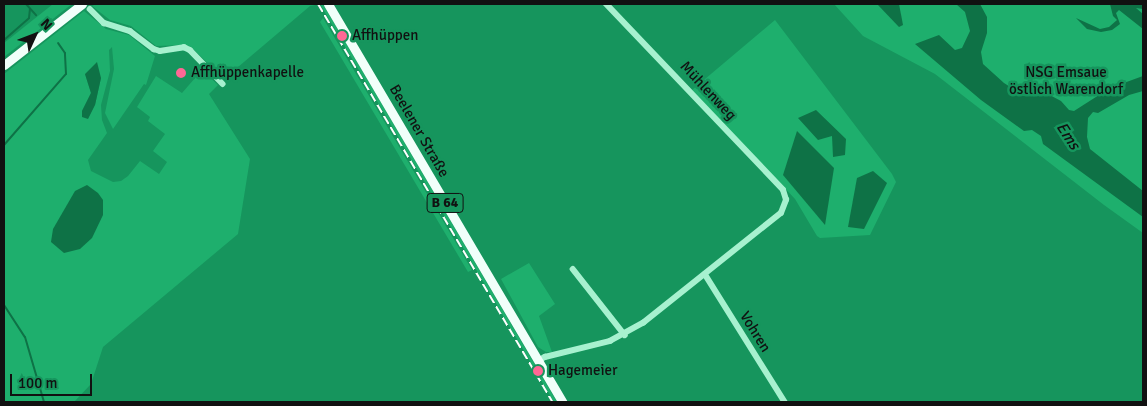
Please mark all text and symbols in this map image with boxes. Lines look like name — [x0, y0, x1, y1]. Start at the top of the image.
north arrow — [10, 10, 60, 60]
text: N — [37, 15, 56, 34]
place label: Affhüppen — [352, 27, 419, 45]
marker: Affhüppen — [336, 30, 348, 42]
street label: Mühlenweg — [676, 58, 740, 124]
park label: NSG Emsaue östlich Warendorf — [1009, 63, 1123, 98]
place label: Affhüppenkapelle — [191, 64, 304, 82]
marker: Affhüppenkapelle — [175, 67, 187, 79]
street label: Beelener Straße — [385, 82, 453, 180]
water label: Ems — [1052, 119, 1084, 153]
road number: B 64 — [426, 192, 464, 214]
street label: Vohren — [736, 308, 774, 356]
place label: Hagemeier — [548, 362, 618, 380]
scale bar — [12, 364, 95, 396]
marker: Hagemeier — [532, 365, 544, 377]
text: 100 m — [18, 374, 58, 392]

